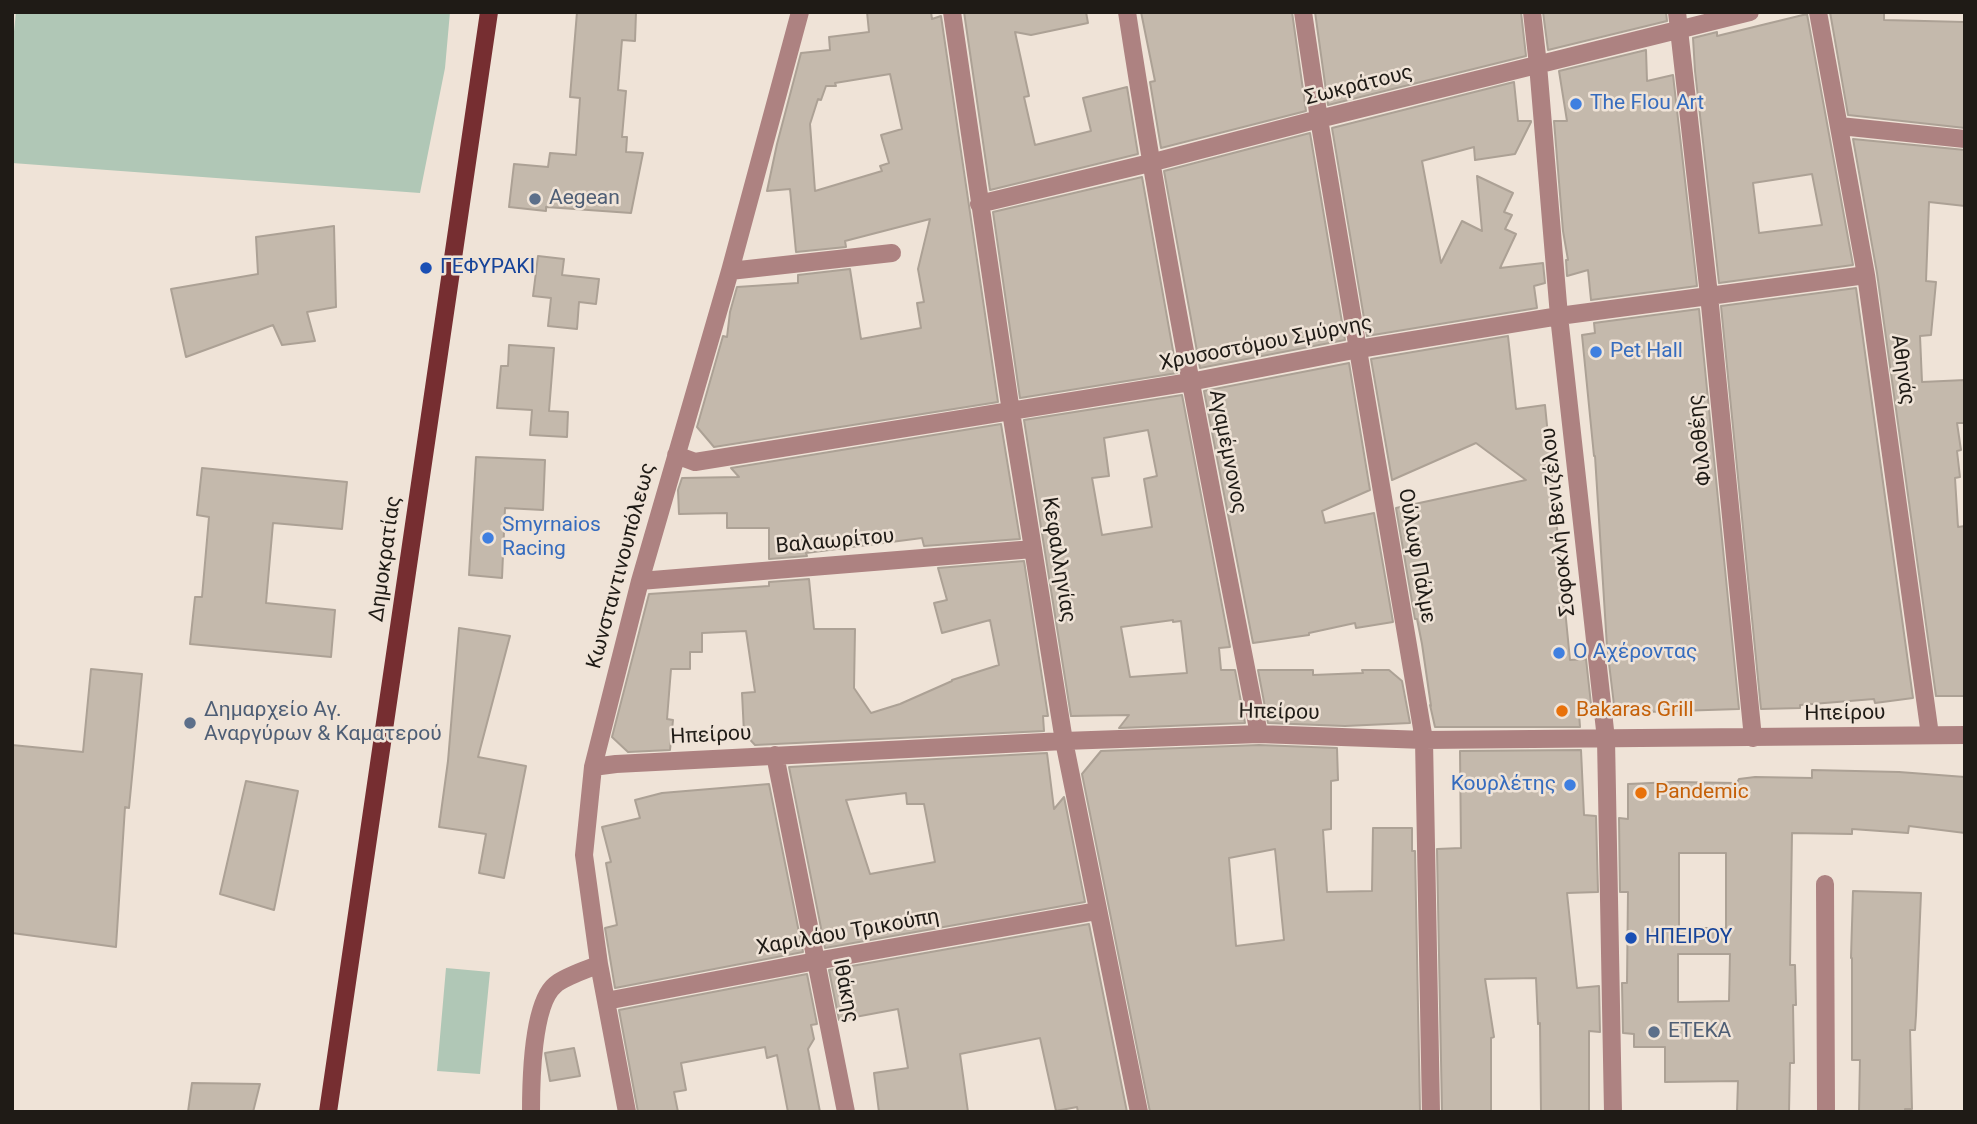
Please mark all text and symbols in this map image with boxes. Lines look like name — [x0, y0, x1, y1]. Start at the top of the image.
street label: Σωκράτους — [1302, 60, 1416, 112]
place label: The Flou Art — [1590, 91, 1704, 117]
marker: The Flou Art — [1568, 96, 1584, 112]
place label: Aegean — [549, 186, 620, 212]
marker: Aegean — [527, 191, 543, 207]
place label: ΓΕΦΥΡΑΚΙ — [440, 255, 535, 281]
marker: ΓΕΦΥΡΑΚΙ — [418, 260, 434, 276]
street label: Χρυσοστόμου Σμύρνης — [1157, 311, 1375, 377]
street label: Αθηνάς — [1885, 333, 1919, 407]
place label: Pet Hall — [1610, 339, 1683, 365]
marker: Pet Hall — [1588, 344, 1604, 360]
street label: Αγαμέμνονος — [1203, 388, 1251, 516]
street label: Φιλοθέης — [1684, 393, 1718, 487]
street label: Σοφοκλή Βενιζέλου — [1537, 426, 1581, 618]
street label: Κωνσταντινουπόλεως — [582, 460, 662, 672]
street label: Ούλωφ Πάλμε — [1392, 487, 1440, 625]
street label: Δημοκρατίας — [365, 494, 407, 624]
street label: Κεφαλληνίας — [1036, 495, 1080, 625]
place label: Smyrnaios Racing — [502, 513, 601, 563]
street label: Βαλαωρίτου — [775, 524, 895, 560]
marker: Smyrnaios Racing — [480, 530, 496, 546]
place label: Ο Αχέροντας — [1573, 640, 1697, 666]
marker: Ο Αχέροντας — [1551, 645, 1567, 661]
place label: Δημαρχείο Αγ. Αναργύρων & Καματερού — [204, 698, 442, 748]
place label: Bakaras Grill — [1576, 698, 1693, 724]
street label: Ηπείρου — [1238, 700, 1320, 726]
street label: Ηπείρου — [1804, 701, 1886, 727]
marker: Bakaras Grill — [1554, 703, 1570, 719]
marker: Δημαρχείο Αγ. Αναργύρων & Καματερού — [182, 715, 198, 731]
street label: Ηπείρου — [670, 721, 752, 751]
place label: Κουρλέτης — [1451, 772, 1556, 798]
marker: Κουρλέτης — [1562, 777, 1578, 793]
place label: Pandemic — [1655, 780, 1749, 806]
marker: Pandemic — [1633, 785, 1649, 801]
street label: Χαριλάου Τρικούπη — [755, 905, 941, 961]
place label: ΗΠΕΙΡΟΥ — [1645, 925, 1732, 951]
marker: ΗΠΕΙΡΟΥ — [1623, 930, 1639, 946]
street label: Ιθάκης — [826, 957, 864, 1025]
place label: ΕΤΕΚΑ — [1668, 1019, 1731, 1045]
marker: ΕΤΕΚΑ — [1646, 1024, 1662, 1040]

